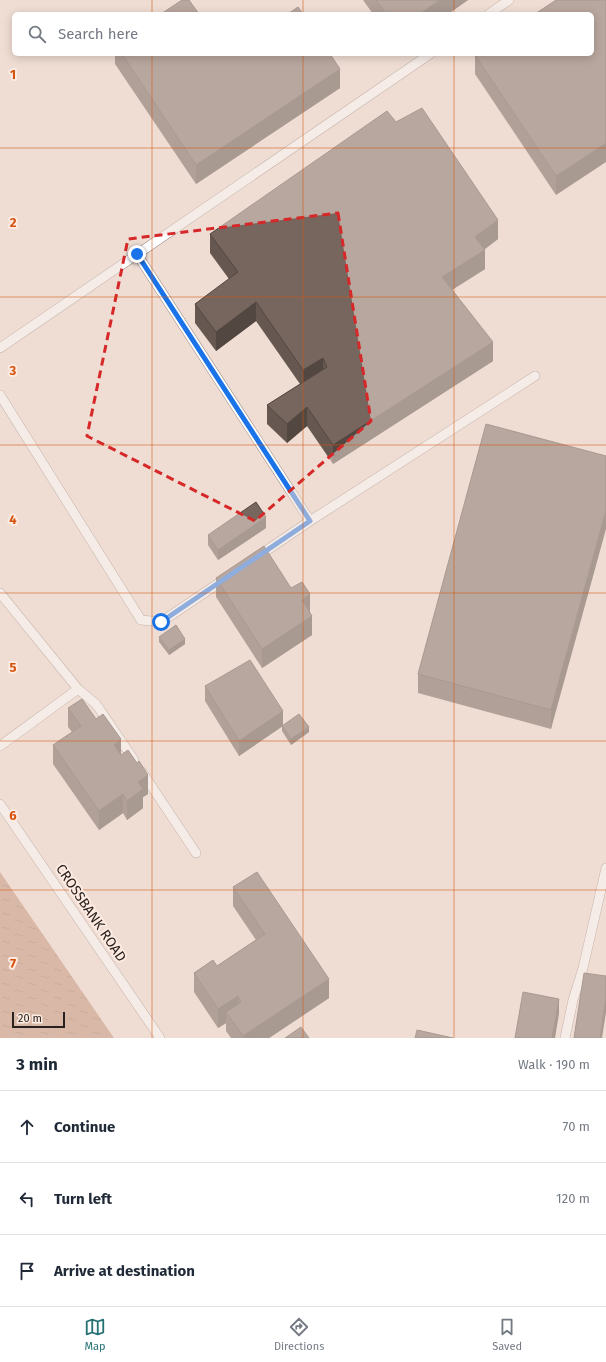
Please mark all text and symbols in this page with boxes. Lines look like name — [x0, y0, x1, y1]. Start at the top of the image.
search box — [12, 12, 594, 56]
icon: search — [26, 23, 48, 45]
text: Search here — [58, 25, 138, 43]
text: 1 — [10, 67, 16, 82]
text: 2 — [10, 215, 17, 230]
route end — [128, 245, 146, 263]
text: 3 — [9, 363, 17, 378]
text: 4 — [9, 512, 17, 527]
route start — [152, 613, 170, 631]
text: 5 — [10, 660, 17, 675]
text: 6 — [9, 808, 17, 823]
street label: CROSSBANK ROAD — [52, 861, 130, 965]
text: 7 — [10, 956, 16, 971]
scale bar — [12, 1010, 65, 1029]
text: 20 m — [18, 1012, 42, 1025]
text: 3 min — [16, 1054, 58, 1075]
text: Walk · 190 m — [518, 1057, 590, 1072]
icon: ahead — [16, 1116, 38, 1138]
text: Continue — [54, 1118, 115, 1136]
text: 70 m — [563, 1119, 590, 1134]
icon: left — [16, 1188, 38, 1210]
text: Turn left — [54, 1190, 112, 1208]
text: 120 m — [556, 1191, 590, 1206]
icon: arrive — [16, 1260, 38, 1282]
text: Arrive at destination — [54, 1262, 195, 1280]
tab: Map — [84, 1316, 106, 1353]
tab: Directions — [274, 1316, 324, 1353]
tab: Saved — [492, 1316, 522, 1353]

